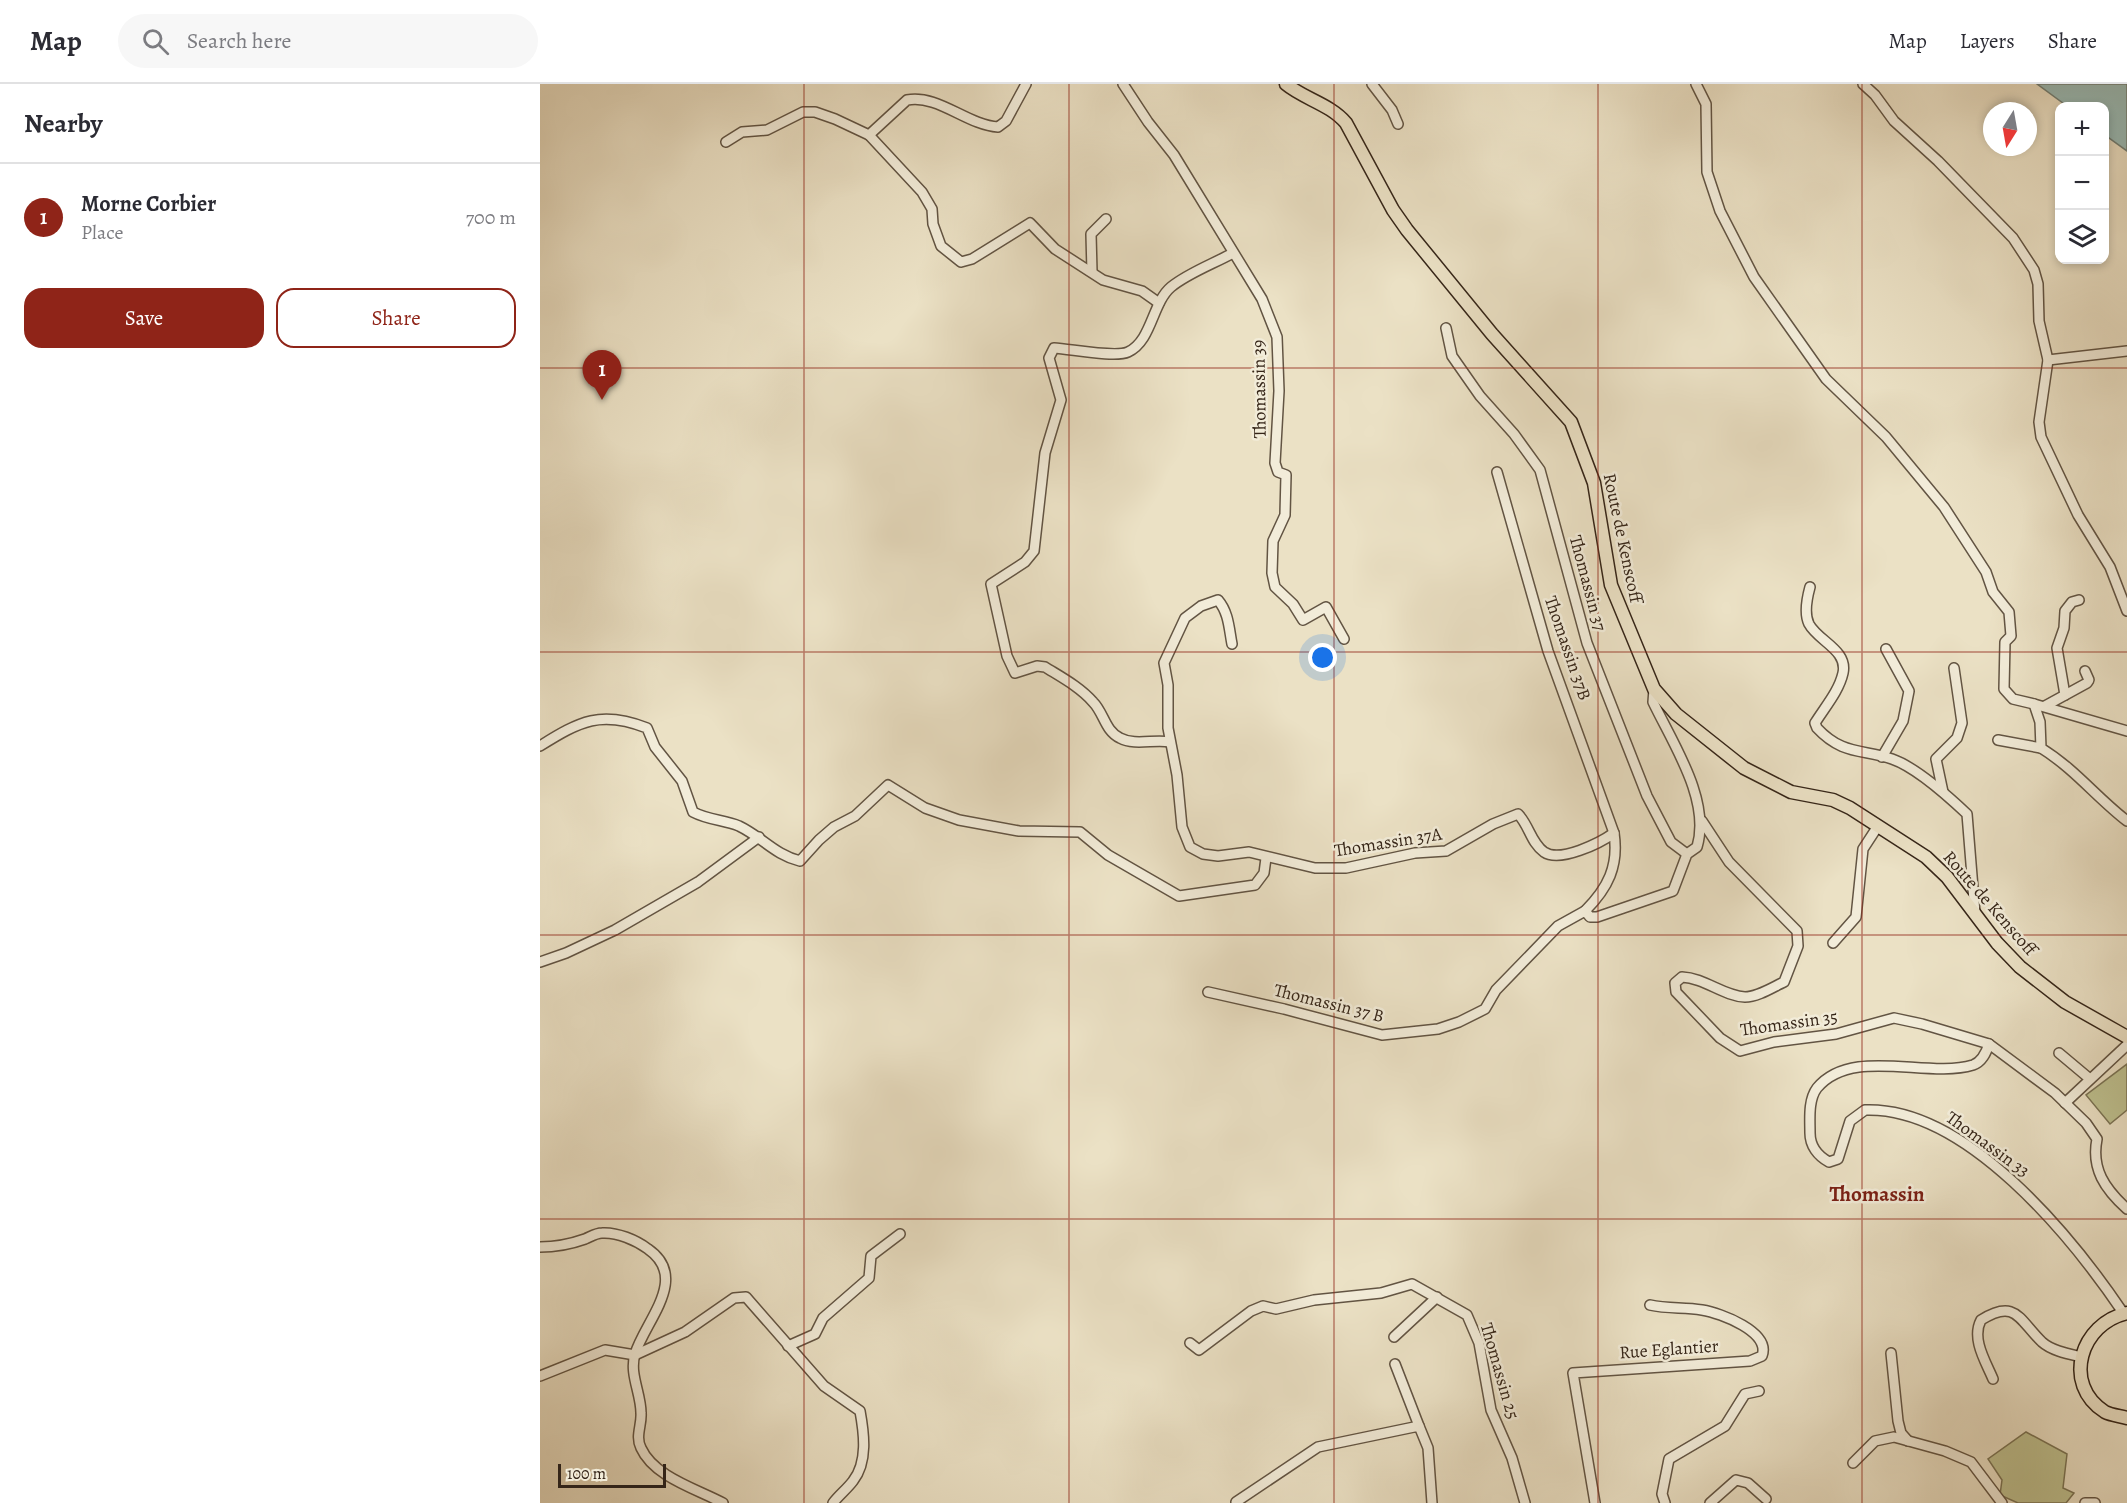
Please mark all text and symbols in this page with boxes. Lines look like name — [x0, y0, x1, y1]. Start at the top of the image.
search box — [118, 14, 538, 68]
text: Map — [30, 22, 82, 60]
icon: search — [139, 25, 172, 58]
text: Search here — [187, 26, 291, 56]
text: Map — [1888, 27, 1927, 55]
text: Layers — [1960, 27, 2015, 55]
text: Share — [2048, 27, 2097, 55]
north arrow — [1983, 102, 2037, 156]
map controls — [2055, 102, 2109, 264]
button: + — [2055, 102, 2109, 156]
text: Nearby — [24, 106, 103, 141]
button: − — [2055, 156, 2109, 210]
text: Morne Corbier — [81, 189, 216, 219]
text: 1 — [40, 204, 47, 231]
text: 700 m — [466, 204, 516, 231]
button: layers — [2055, 210, 2109, 264]
text: Place — [81, 219, 123, 246]
button: Save — [24, 288, 264, 348]
button: Share — [276, 288, 516, 348]
street label: Thomassin 39 — [1246, 339, 1272, 439]
pin: 1 — [582, 350, 622, 400]
street label: Route de Kenscoff — [1598, 471, 1649, 608]
street label: Thomassin 37 — [1564, 532, 1612, 634]
street label: Thomassin 37B — [1539, 593, 1597, 703]
your location — [1308, 643, 1337, 672]
street label: Thomassin 37A — [1332, 822, 1444, 862]
street label: Route de Kenscoff — [1938, 845, 2044, 963]
street label: Thomassin 37 B — [1272, 978, 1386, 1028]
street label: Thomassin 35 — [1739, 1004, 1839, 1042]
street label: Thomassin 33 — [1941, 1105, 2035, 1183]
district label: Thomassin — [1829, 1180, 1925, 1208]
street label: Thomassin 25 — [1475, 1320, 1525, 1422]
street label: Rue Eglantier — [1619, 1334, 1720, 1364]
scale bar — [558, 1461, 666, 1488]
text: 100 m — [567, 1463, 606, 1485]

